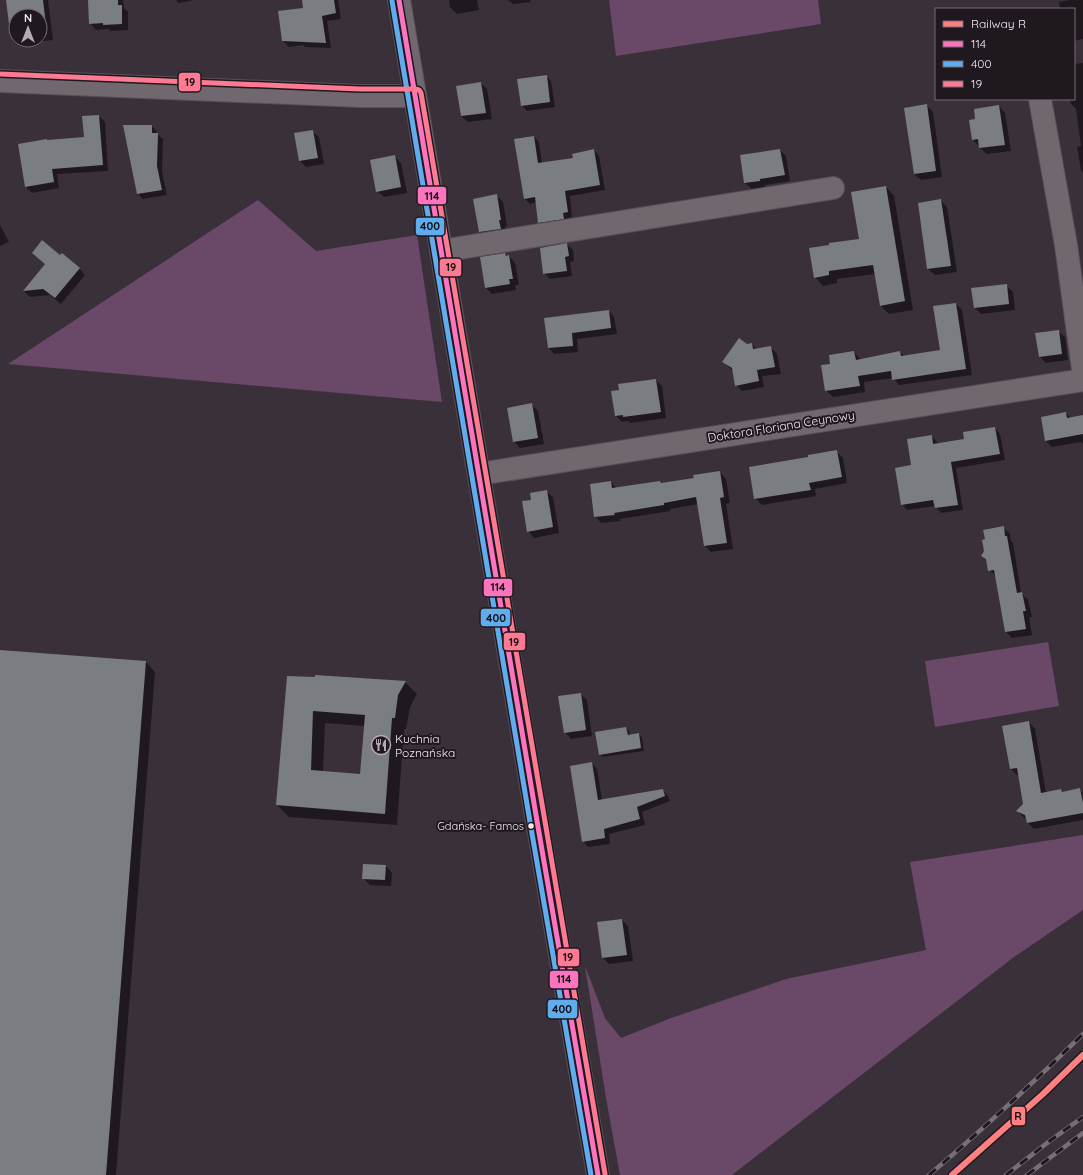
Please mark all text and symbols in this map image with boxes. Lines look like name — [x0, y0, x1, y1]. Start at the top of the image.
north arrow — [8, 8, 48, 48]
legend — [935, 8, 1075, 100]
text: N — [24, 11, 32, 25]
text: Railway R — [971, 16, 1026, 31]
text: 114 — [971, 36, 986, 51]
text: 400 — [971, 56, 992, 71]
line badge: 19 — [178, 72, 201, 92]
text: 19 — [185, 75, 195, 89]
text: 19 — [971, 76, 982, 91]
line badge: 114 — [417, 186, 447, 205]
text: 114 — [424, 189, 440, 203]
line badge: 400 — [415, 217, 445, 236]
text: 400 — [420, 219, 440, 233]
line badge: 19 — [439, 258, 462, 277]
text: 19 — [446, 260, 456, 274]
street label: Doktora Floriana Ceynowy — [706, 407, 856, 445]
line badge: 114 — [483, 578, 513, 597]
text: 114 — [490, 580, 506, 594]
line badge: 400 — [480, 608, 511, 627]
text: 400 — [486, 611, 506, 625]
line badge: 19 — [503, 632, 526, 651]
text: 19 — [509, 635, 519, 649]
place label: Kuchnia Poznańska — [395, 731, 455, 760]
restaurant icon: Kuchnia Poznańska — [370, 734, 392, 756]
place label: Gdańska- Famos — [437, 819, 524, 833]
marker: Gdańska- Famos — [526, 821, 536, 831]
line badge: 19 — [557, 948, 580, 967]
text: 19 — [563, 950, 573, 964]
line badge: 114 — [549, 970, 579, 989]
text: 114 — [556, 972, 572, 986]
line badge: 400 — [547, 999, 578, 1019]
text: 400 — [552, 1002, 572, 1016]
line badge: R — [1011, 1106, 1026, 1126]
text: R — [1014, 1109, 1022, 1123]

